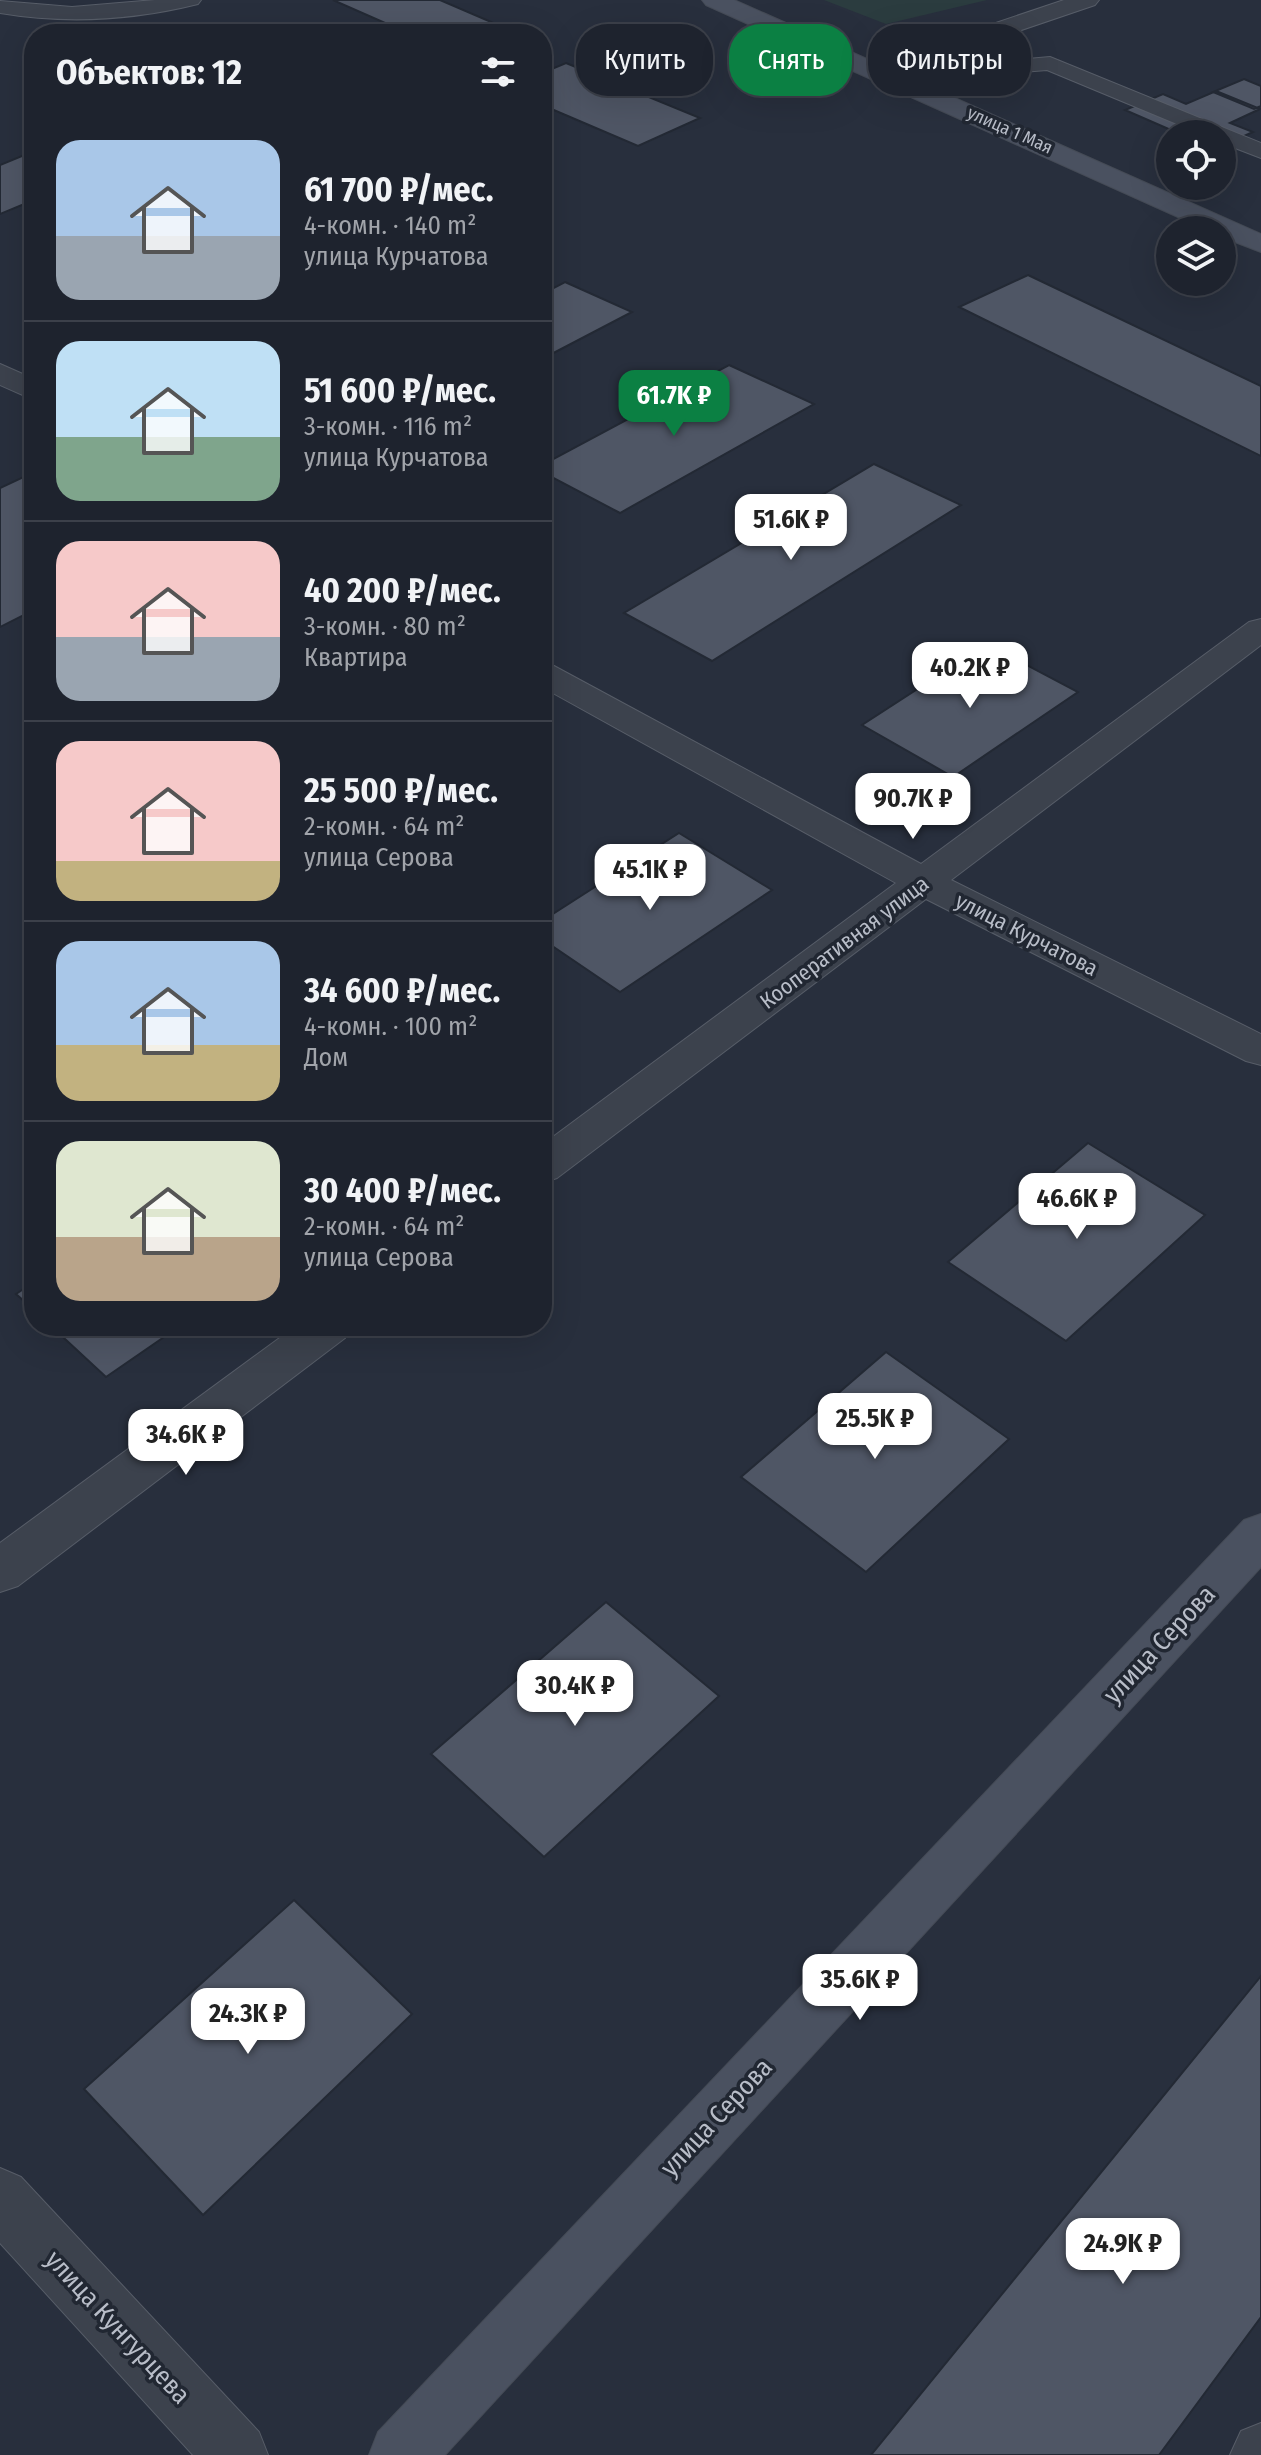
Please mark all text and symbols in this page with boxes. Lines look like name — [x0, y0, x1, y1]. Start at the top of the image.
chip: Купить — [576, 24, 713, 96]
chip: Снять — [729, 24, 852, 96]
chip: Фильтры — [868, 24, 1031, 96]
icon: filters — [476, 50, 520, 94]
text: Объектов: 12 — [56, 52, 242, 93]
street label: улица 1 Мая — [964, 101, 1056, 159]
map controls — [1156, 120, 1236, 296]
button: locate — [1156, 120, 1236, 200]
text: 61 700 ₽/мес. — [304, 169, 494, 210]
icon: home — [120, 172, 216, 268]
text: 4-комн. · 140 m² — [304, 210, 476, 241]
button: layers — [1156, 216, 1236, 296]
text: улица Курчатова — [304, 241, 489, 272]
text: 51 600 ₽/мес. — [304, 370, 496, 411]
pin: 61.7K ₽ — [600, 370, 748, 438]
icon: home — [120, 373, 216, 469]
text: 61.7K ₽ — [637, 380, 711, 411]
text: 3-комн. · 116 m² — [304, 411, 472, 442]
text: улица Курчатова — [304, 442, 489, 473]
pin: 51.6K ₽ — [717, 494, 865, 562]
text: 51.6K ₽ — [753, 504, 829, 535]
text: 40 200 ₽/мес. — [304, 570, 501, 611]
icon: home — [120, 573, 216, 669]
text: 3-комн. · 80 m² — [304, 611, 466, 642]
text: Квартира — [304, 642, 408, 673]
pin: 40.2K ₽ — [896, 642, 1044, 710]
text: 40.2K ₽ — [930, 652, 1010, 683]
text: 25 500 ₽/мес. — [304, 770, 498, 811]
icon: home — [120, 773, 216, 869]
pin: 90.7K ₽ — [839, 773, 987, 841]
text: 90.7K ₽ — [873, 783, 953, 814]
text: 2-комн. · 64 m² — [304, 811, 464, 842]
text: улица Серова — [304, 842, 454, 873]
pin: 45.1K ₽ — [576, 844, 724, 912]
text: 45.1K ₽ — [613, 854, 687, 885]
street label: Кооперативная улица — [755, 870, 934, 1015]
street label: улица Курчатова — [951, 887, 1102, 982]
text: 34 600 ₽/мес. — [304, 970, 500, 1011]
icon: home — [120, 973, 216, 1069]
text: 4-комн. · 100 m² — [304, 1011, 477, 1042]
text: Дом — [304, 1042, 348, 1073]
text: 30 400 ₽/мес. — [304, 1170, 501, 1211]
icon: home — [120, 1173, 216, 1269]
pin: 46.6K ₽ — [1003, 1173, 1151, 1241]
text: 46.6K ₽ — [1037, 1183, 1117, 1214]
text: 2-комн. · 64 m² — [304, 1211, 464, 1242]
text: улица Серова — [304, 1242, 454, 1273]
pin: 25.5K ₽ — [801, 1393, 949, 1461]
text: 25.5K ₽ — [836, 1403, 914, 1434]
pin: 34.6K ₽ — [112, 1409, 260, 1477]
text: 34.6K ₽ — [146, 1419, 226, 1450]
street label: улица Серова — [1097, 1579, 1222, 1710]
pin: 30.4K ₽ — [501, 1660, 649, 1728]
text: 30.4K ₽ — [535, 1670, 615, 1701]
pin: 35.6K ₽ — [786, 1954, 934, 2022]
text: 35.6K ₽ — [821, 1964, 899, 1995]
pin: 24.3K ₽ — [174, 1988, 322, 2056]
text: 24.3K ₽ — [209, 1998, 287, 2029]
street label: улица Серова — [654, 2052, 779, 2183]
pin: 24.9K ₽ — [1049, 2218, 1197, 2286]
text: 24.9K ₽ — [1084, 2228, 1162, 2259]
street label: улица Кунгурцева — [39, 2244, 196, 2410]

